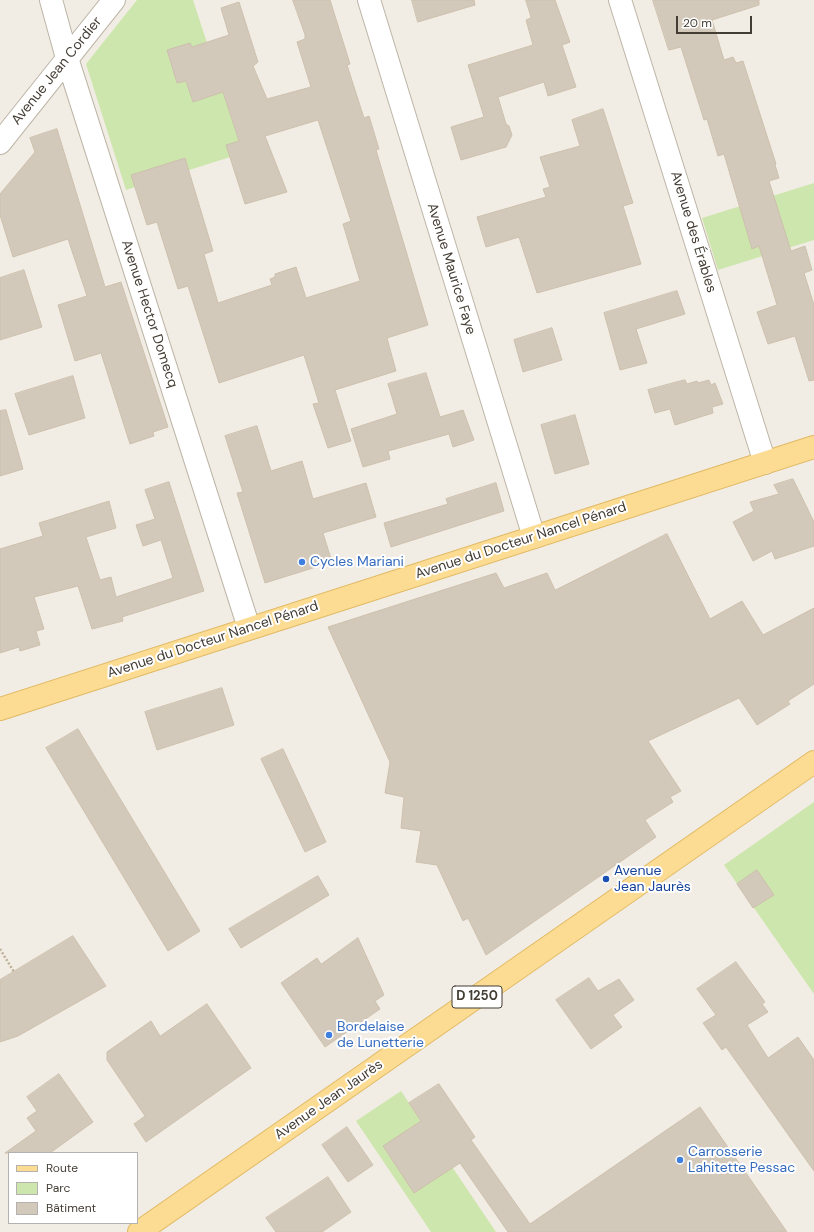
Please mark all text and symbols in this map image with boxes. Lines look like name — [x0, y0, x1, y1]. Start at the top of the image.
scale bar — [678, 8, 754, 34]
street label: Avenue Jean Cordier — [8, 14, 106, 128]
text: 20 m — [683, 15, 712, 31]
street label: Avenue des Érables — [666, 169, 720, 295]
street label: Avenue Maurice Faye — [423, 201, 479, 337]
street label: Avenue Hector Domecq — [117, 238, 181, 390]
street label: Avenue du Docteur Nancel Pénard — [413, 499, 629, 583]
place label: Cycles Mariani — [310, 554, 404, 570]
marker: Cycles Mariani — [297, 557, 307, 567]
street label: Avenue du Docteur Nancel Pénard — [105, 598, 321, 682]
place label: Avenue Jean Jaurès — [614, 863, 691, 896]
marker: Avenue Jean Jaurès — [601, 874, 611, 884]
road number: D 1250 — [452, 986, 502, 1008]
place label: Bordelaise de Lunetterie — [337, 1019, 424, 1052]
marker: Bordelaise de Lunetterie — [324, 1030, 334, 1040]
street label: Avenue Jean Jaurès — [272, 1056, 386, 1144]
place label: Carrosserie Lahitette Pessac — [688, 1144, 795, 1176]
legend — [8, 1152, 138, 1224]
marker: Carrosserie Lahitette Pessac — [675, 1155, 685, 1165]
text: Route — [46, 1160, 78, 1176]
text: Parc — [46, 1180, 70, 1196]
text: Bâtiment — [46, 1200, 96, 1216]

